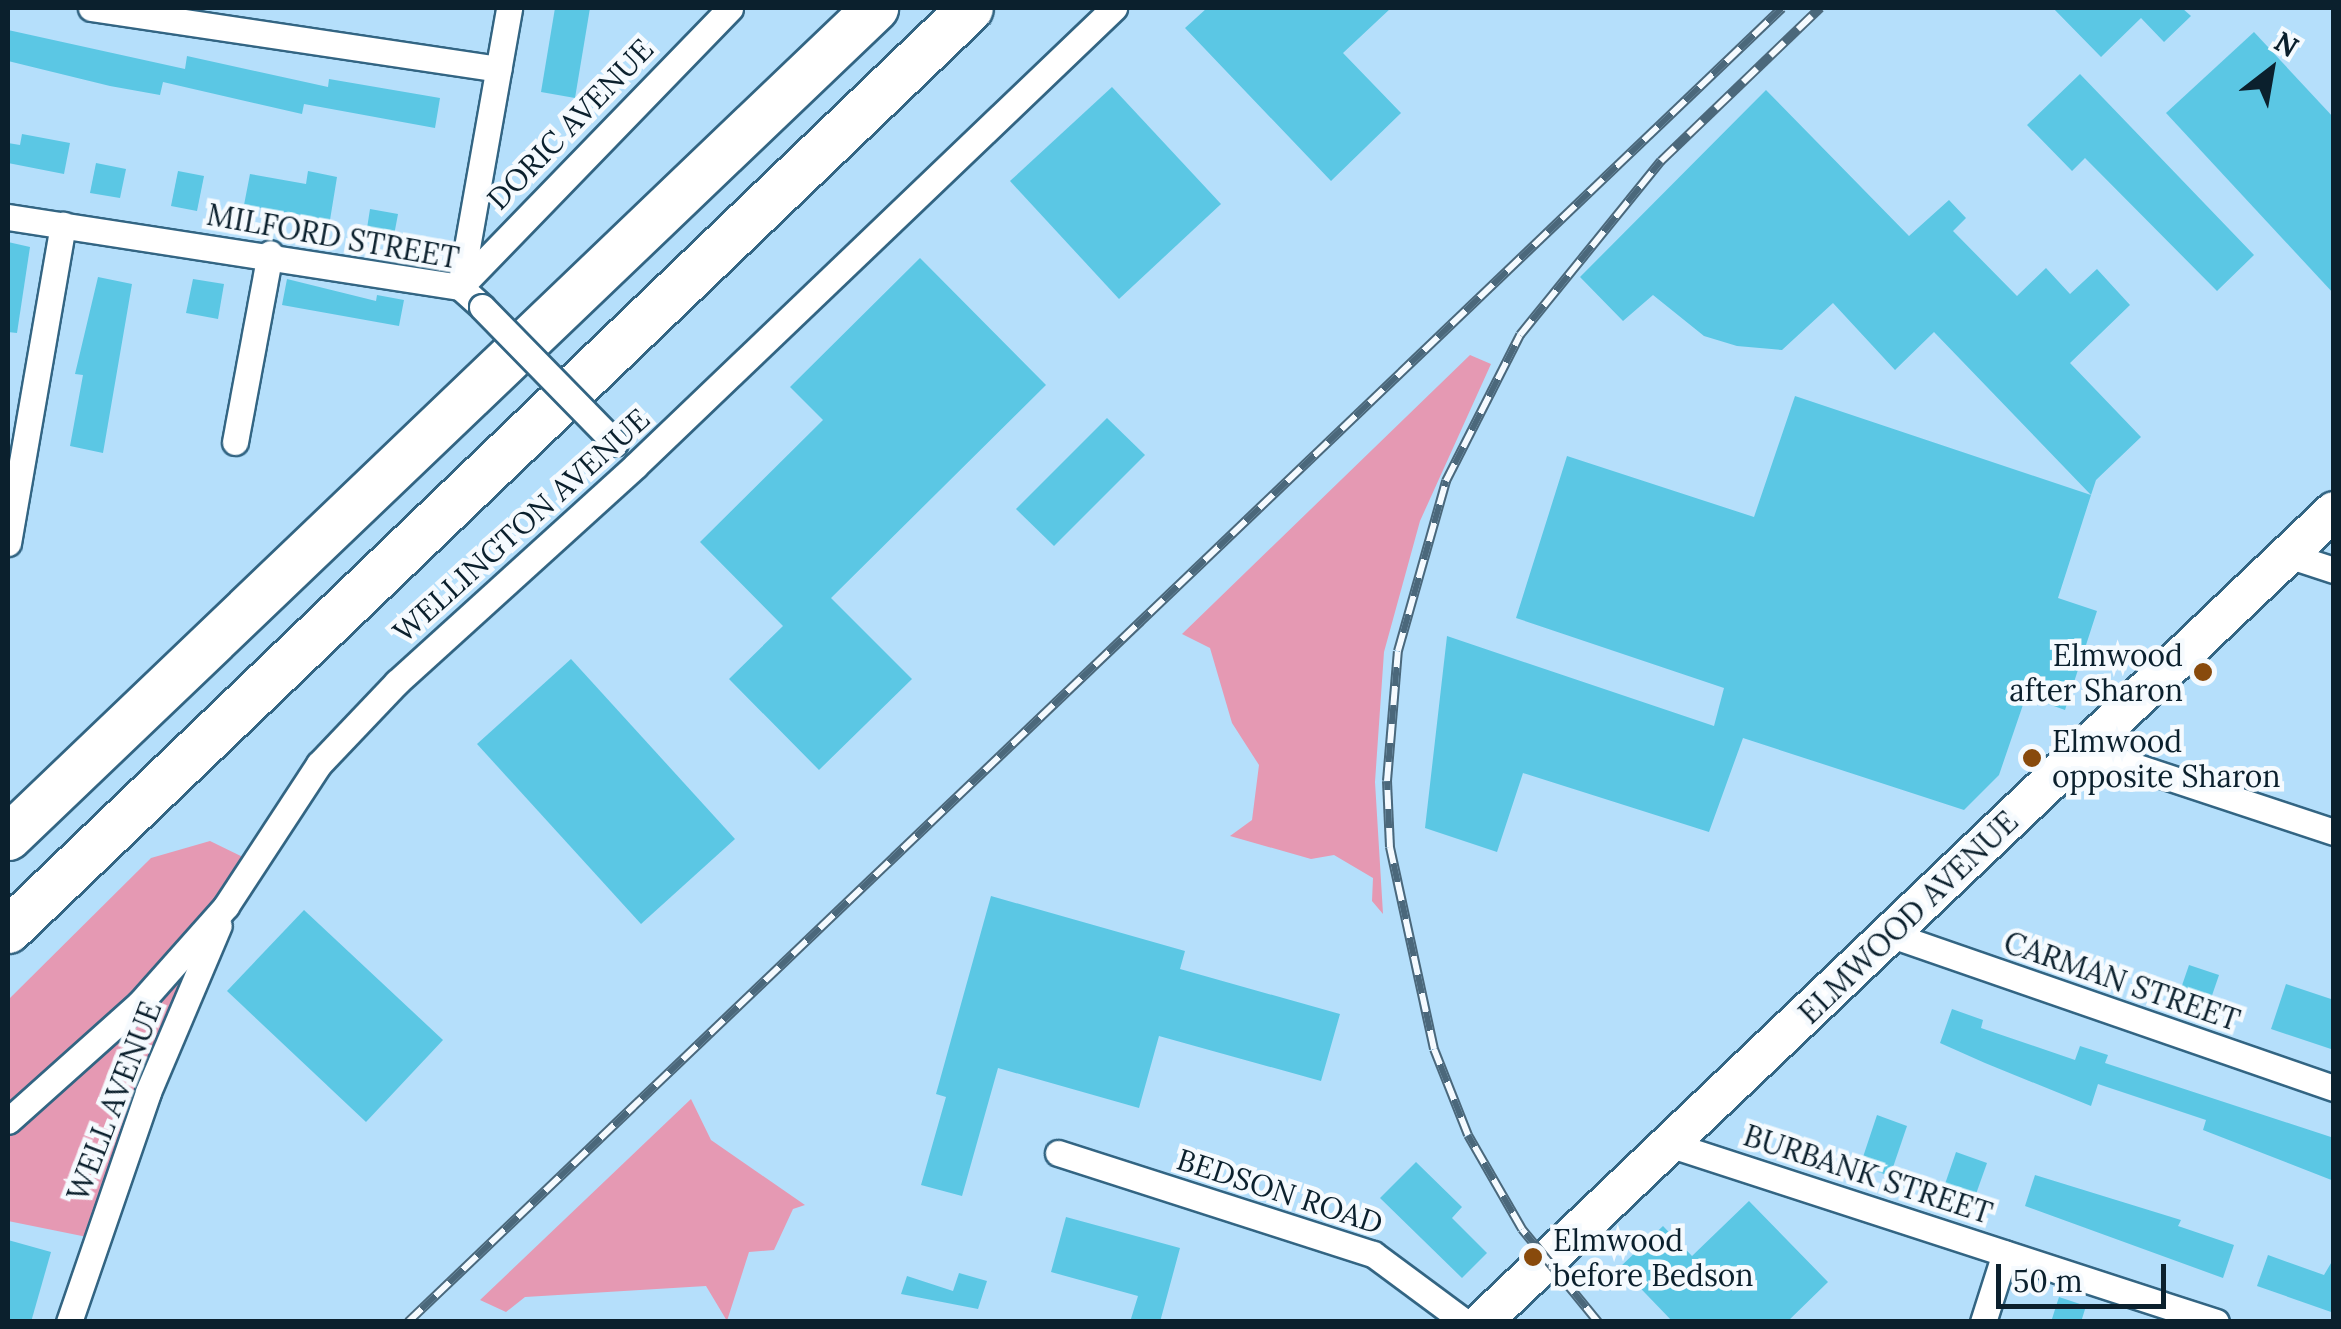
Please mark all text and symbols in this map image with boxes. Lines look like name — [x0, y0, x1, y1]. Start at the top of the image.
north arrow — [2221, 20, 2321, 120]
text: N — [2268, 23, 2305, 65]
street label: DORIC AVENUE — [479, 31, 661, 217]
street label: MILFORD STREET — [204, 196, 462, 276]
street label: WELLINGTON AVENUE — [386, 401, 656, 649]
place label: Elmwood after Sharon — [2009, 637, 2183, 708]
marker: Elmwood after Sharon — [2192, 661, 2214, 683]
place label: Elmwood opposite Sharon — [2052, 723, 2280, 794]
marker: Elmwood opposite Sharon — [2021, 747, 2043, 769]
street label: ELMWOOD AVENUE — [1791, 803, 2025, 1031]
street label: CARMAN STREET — [1999, 924, 2245, 1038]
street label: WELL AVENUE — [59, 996, 169, 1206]
street label: BURBANK STREET — [1739, 1117, 1997, 1231]
street label: BEDSON ROAD — [1173, 1141, 1387, 1241]
place label: Elmwood before Bedson — [1553, 1222, 1754, 1292]
scale bar — [2001, 1244, 2171, 1306]
marker: Elmwood before Bedson — [1522, 1246, 1544, 1268]
text: 50 m — [2013, 1262, 2083, 1300]

